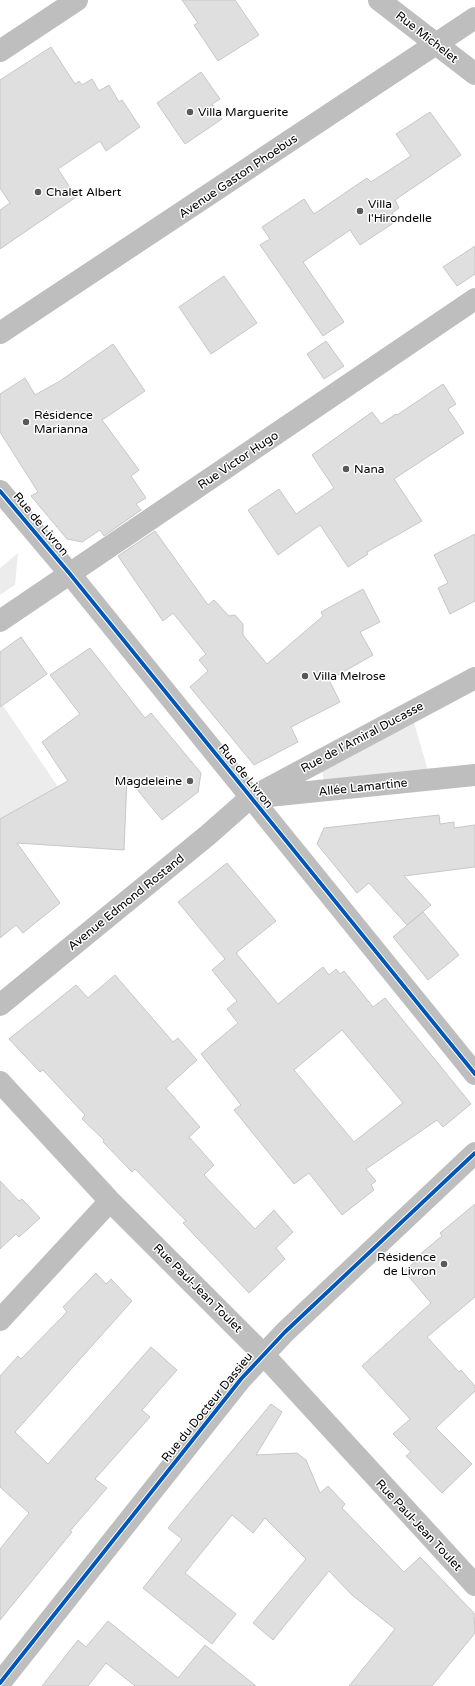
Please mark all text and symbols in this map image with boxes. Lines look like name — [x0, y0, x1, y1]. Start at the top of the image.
street label: Rue Michelet — [393, 8, 461, 66]
place label: Villa Marguerite — [198, 105, 289, 119]
marker: Villa Marguerite — [185, 107, 195, 117]
street label: Avenue Gaston Phoebus — [176, 131, 300, 221]
place label: Chalet Albert — [46, 185, 122, 199]
marker: Chalet Albert — [33, 187, 43, 197]
place label: Villa l'Hirondelle — [368, 197, 432, 225]
marker: Villa l'Hirondelle — [355, 206, 365, 216]
place label: Résidence Marianna — [34, 408, 93, 436]
marker: Résidence Marianna — [21, 417, 31, 427]
street label: Rue Victor Hugo — [195, 428, 281, 492]
place label: Nana — [354, 462, 384, 476]
marker: Nana — [341, 464, 351, 474]
street label: Rue de Livron — [10, 489, 72, 559]
place label: Villa Melrose — [313, 669, 386, 683]
marker: Villa Melrose — [300, 671, 310, 681]
street label: Rue de l'Amiral Ducasse — [298, 699, 426, 775]
street label: Rue de Livron — [216, 741, 276, 811]
place label: Magdeleine — [115, 774, 182, 788]
street label: Allée Lamartine — [318, 775, 408, 799]
marker: Magdeleine — [185, 776, 195, 786]
street label: Avenue Edmond Rostand — [65, 851, 187, 953]
street label: Rue Paul-Jean Toulet — [151, 1241, 246, 1336]
place label: Résidence de Livron — [377, 1250, 436, 1278]
marker: Résidence de Livron — [439, 1259, 449, 1269]
street label: Rue du Docteur Dassieu — [159, 1349, 255, 1465]
street label: Rue Paul-Jean Toulet — [373, 1476, 465, 1574]

